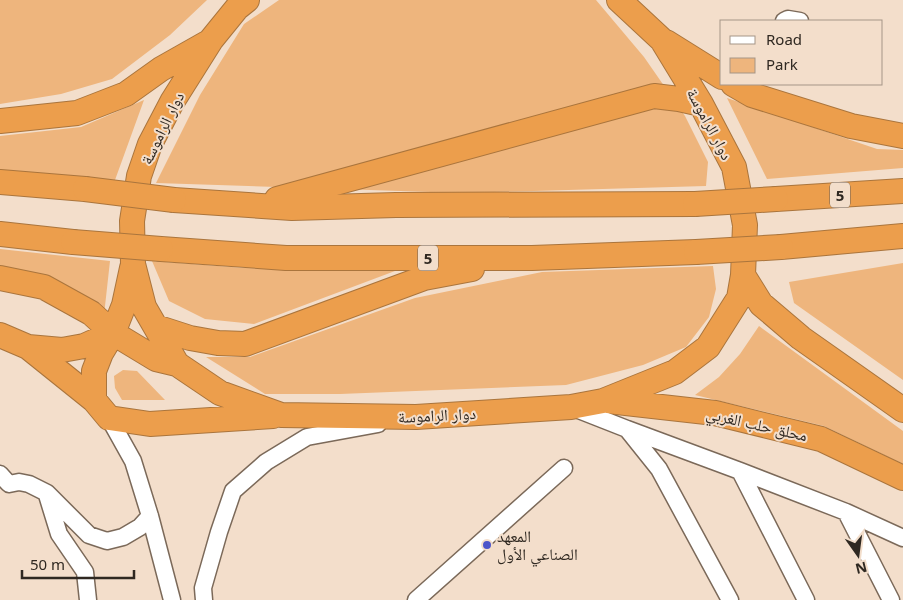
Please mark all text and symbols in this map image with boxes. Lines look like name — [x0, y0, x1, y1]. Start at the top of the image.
legend — [720, 20, 883, 85]
text: Road — [766, 29, 802, 49]
text: Park — [766, 54, 798, 74]
street label: دوار الراموسة — [682, 84, 738, 164]
street label: دوار الراموسة — [135, 88, 189, 168]
road number: 5 — [830, 182, 850, 208]
road number: 5 — [418, 246, 438, 270]
street label: دوار الراموسة — [397, 402, 477, 428]
street label: محلق حلب الغربي — [704, 402, 810, 448]
place label: المعهد الصناعي الأول — [497, 525, 578, 567]
north arrow — [833, 530, 883, 580]
marker: المعهد الصناعي الأول — [481, 539, 493, 551]
scale bar — [22, 548, 135, 580]
text: 50 m — [30, 554, 65, 574]
text: N — [853, 558, 869, 579]

